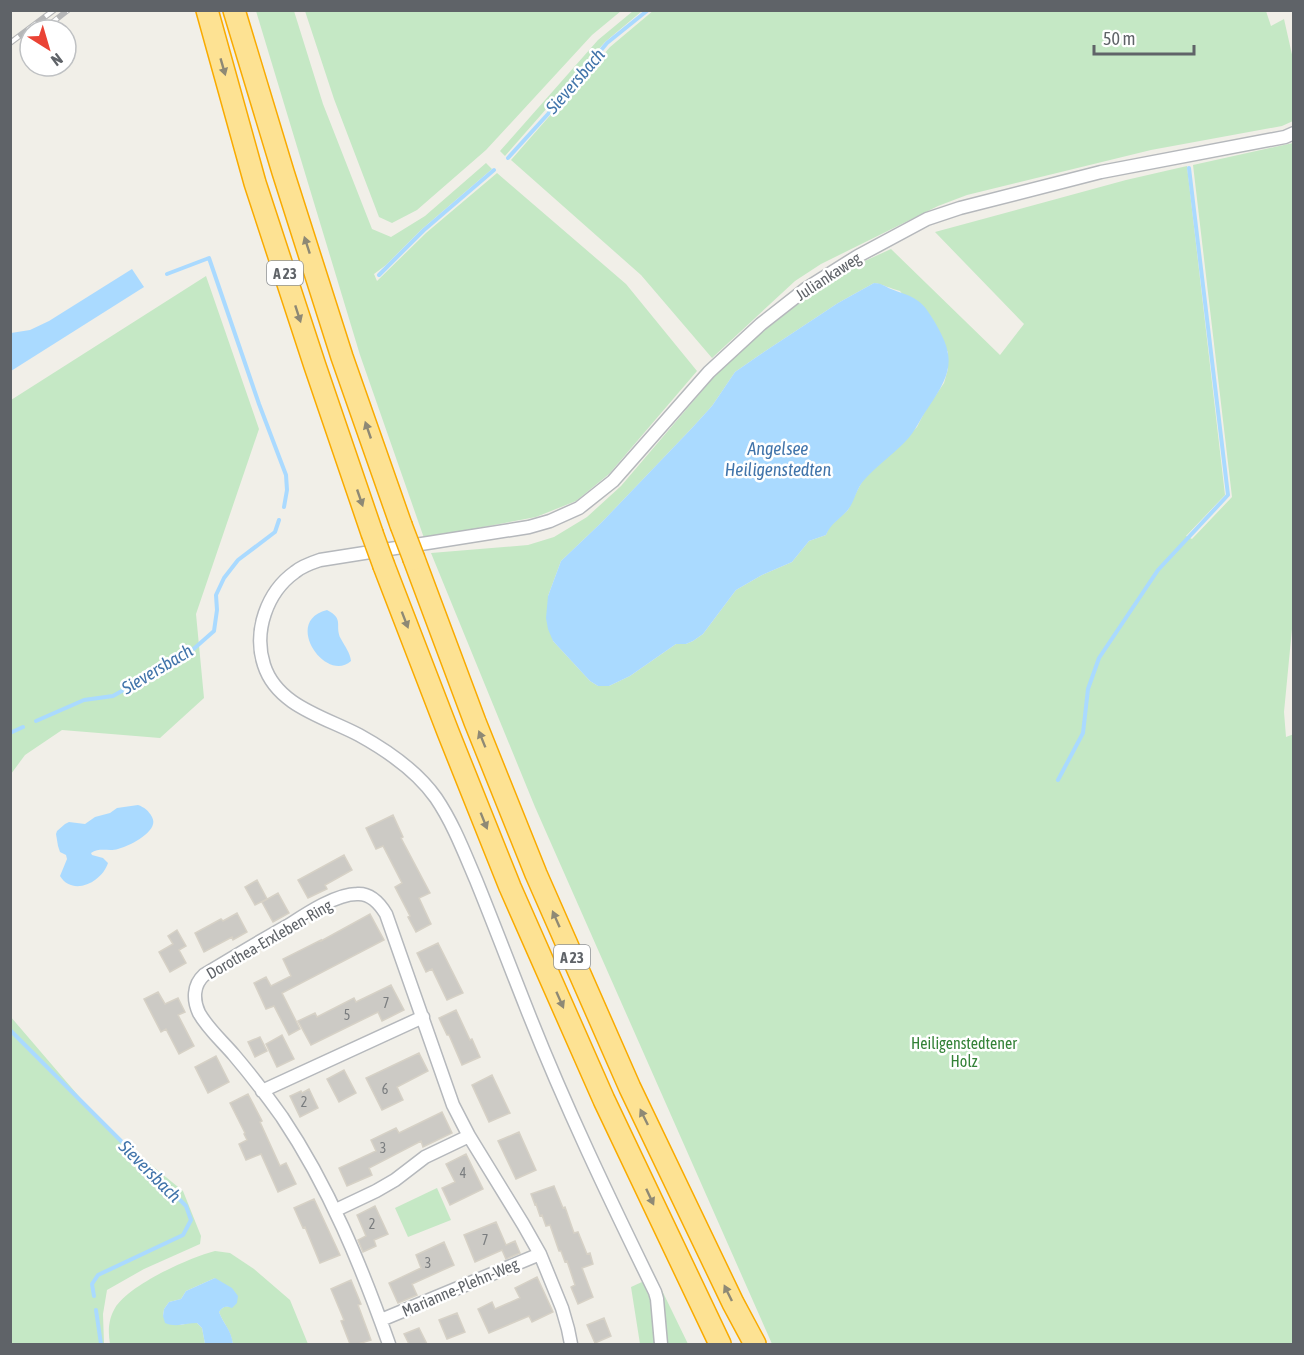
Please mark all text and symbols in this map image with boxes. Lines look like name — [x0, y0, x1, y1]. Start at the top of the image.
north arrow — [18, 18, 78, 78]
scale bar — [1094, 18, 1194, 56]
text: 50 m — [1103, 28, 1135, 49]
water label: Sieversbach — [540, 44, 609, 118]
text: N — [48, 50, 66, 70]
one-way arrow — [219, 58, 228, 76]
one-way arrow — [301, 236, 311, 254]
street label: Juliankaweg — [792, 248, 865, 305]
road number: A 23 — [267, 261, 303, 285]
one-way arrow — [294, 305, 303, 323]
one-way arrow — [363, 421, 372, 439]
water label: Angelsee Heiligenstedten — [725, 438, 831, 480]
one-way arrow — [356, 489, 366, 507]
one-way arrow — [401, 611, 410, 629]
water label: Sieversbach — [117, 640, 197, 699]
one-way arrow — [477, 730, 486, 748]
one-way arrow — [480, 812, 489, 830]
street label: Dorothea-Erxleben-Ring — [203, 896, 336, 983]
one-way arrow — [551, 910, 561, 928]
road number: A 23 — [554, 945, 590, 969]
one-way arrow — [555, 992, 565, 1010]
house number: 7 — [383, 995, 389, 1011]
house number: 5 — [344, 1007, 350, 1023]
park label: Heiligenstedtener Holz — [911, 1034, 1017, 1070]
house number: 6 — [382, 1081, 389, 1097]
house number: 2 — [301, 1094, 307, 1110]
one-way arrow — [639, 1108, 648, 1125]
water label: Sieversbach — [114, 1135, 186, 1207]
house number: 3 — [380, 1140, 386, 1156]
house number: 4 — [460, 1165, 467, 1181]
one-way arrow — [645, 1189, 654, 1206]
house number: 2 — [369, 1216, 375, 1232]
house number: 7 — [482, 1232, 488, 1248]
street label: Marianne-Plehn-Weg — [399, 1254, 521, 1321]
house number: 3 — [425, 1255, 431, 1271]
one-way arrow — [724, 1284, 733, 1301]

